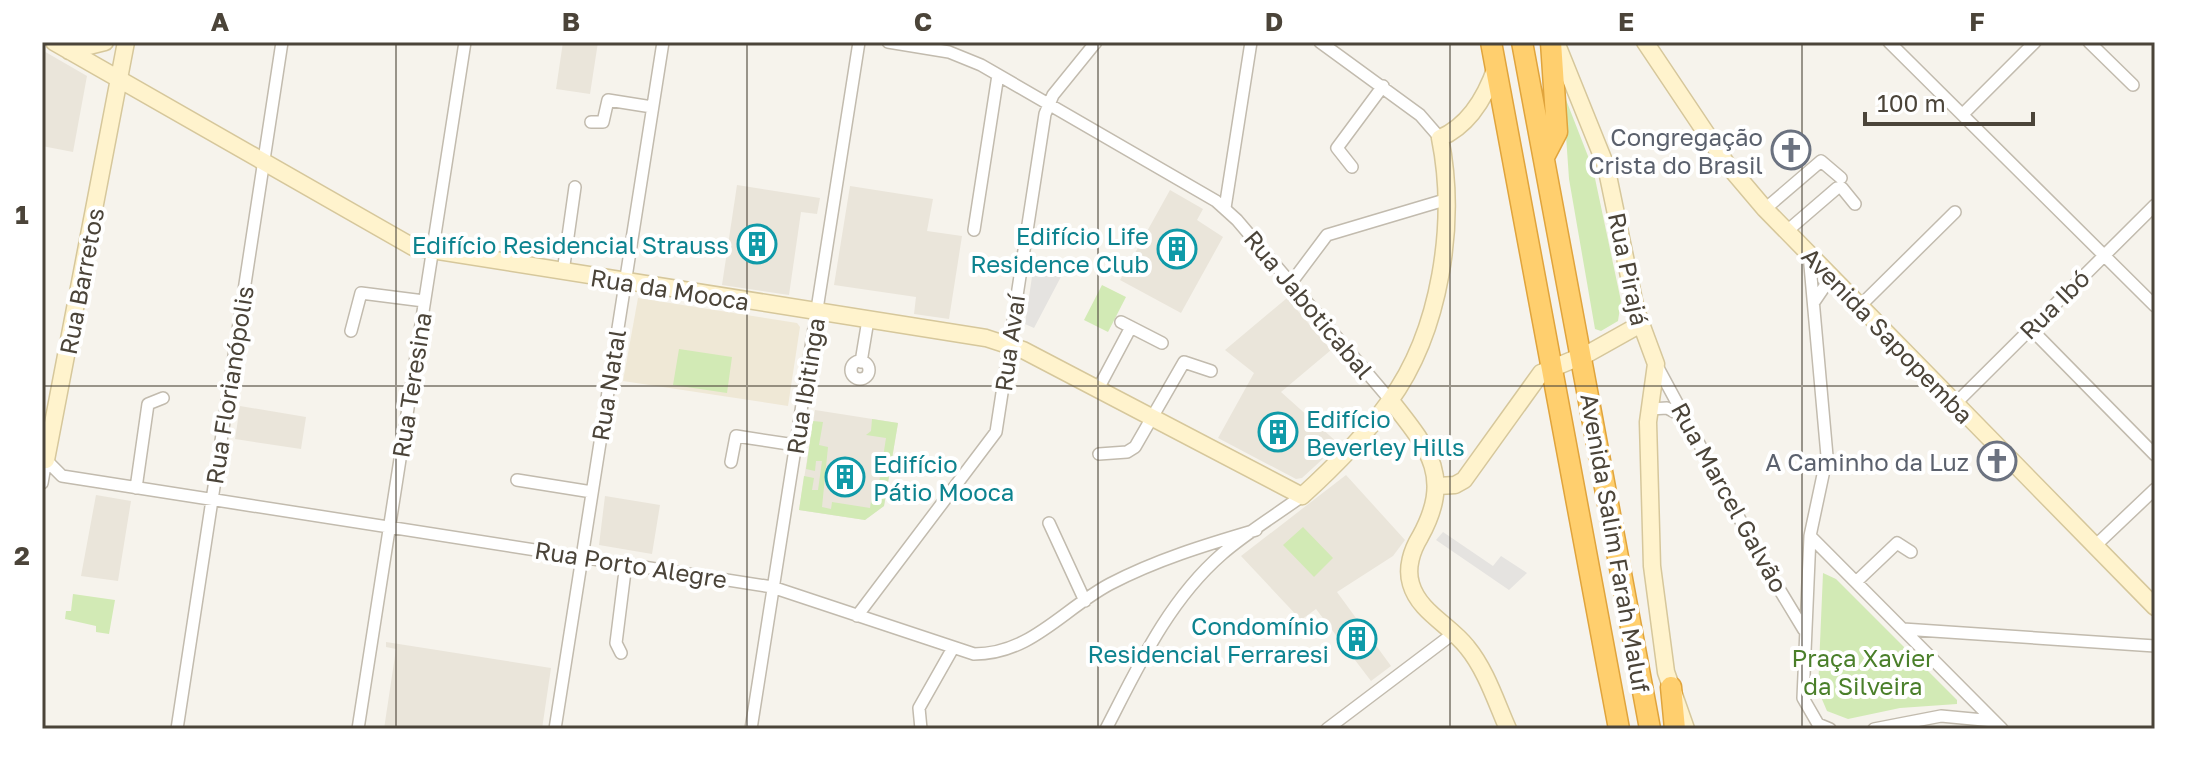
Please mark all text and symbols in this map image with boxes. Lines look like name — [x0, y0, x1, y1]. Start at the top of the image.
text: A — [211, 6, 230, 37]
text: B — [562, 6, 580, 37]
text: C — [914, 6, 932, 37]
text: D — [1265, 6, 1283, 37]
text: E — [1618, 6, 1634, 37]
text: F — [1969, 6, 1985, 37]
scale bar — [1865, 76, 2033, 126]
text: 100 m — [1877, 88, 1946, 117]
place label: Congregação Crista do Brasil — [1588, 122, 1763, 179]
church icon: Congregação Crista do Brasil — [1770, 129, 1812, 171]
text: 1 — [15, 199, 29, 230]
street label: Rua Barretos — [53, 205, 109, 357]
street label: Rua Pirajá — [1603, 210, 1655, 328]
place label: Edifício Life Residence Club — [970, 221, 1149, 278]
building icon: Edifício Residencial Strauss — [736, 223, 778, 265]
street label: Rua Jaboticabal — [1239, 224, 1379, 384]
building icon: Edifício Life Residence Club — [1156, 228, 1198, 270]
place label: Edifício Residencial Strauss — [412, 230, 729, 259]
street label: Avenida Sapopemba — [1797, 241, 1979, 429]
street label: Rua da Mooca — [589, 262, 751, 316]
street label: Rua Ibó — [2013, 263, 2095, 345]
street label: Rua Florianópolis — [199, 284, 259, 486]
street label: Rua Avaí — [988, 291, 1030, 393]
street label: Rua Teresina — [385, 310, 437, 460]
street label: Rua Ibitinga — [780, 316, 830, 456]
street label: Rua Natal — [585, 327, 631, 443]
street label: Avenida Salim Farah Maluf — [1575, 391, 1657, 695]
street label: Rua Marcel Galvão — [1666, 397, 1794, 597]
place label: Edifício Beverley Hills — [1306, 404, 1465, 461]
building icon: Edifício Beverley Hills — [1257, 411, 1299, 453]
church icon: A Caminho da Luz — [1976, 440, 2018, 482]
place label: A Caminho da Luz — [1765, 447, 1969, 476]
place label: Edifício Pátio Mooca — [873, 449, 1014, 506]
building icon: Edifício Pátio Mooca — [824, 456, 866, 498]
street label: Rua Porto Alegre — [533, 534, 729, 594]
text: 2 — [14, 540, 30, 571]
place label: Condomínio Residencial Ferraresi — [1087, 611, 1329, 668]
building icon: Condomínio Residencial Ferraresi — [1336, 618, 1378, 660]
park label: Praça Xavier da Silveira — [1792, 643, 1934, 700]

